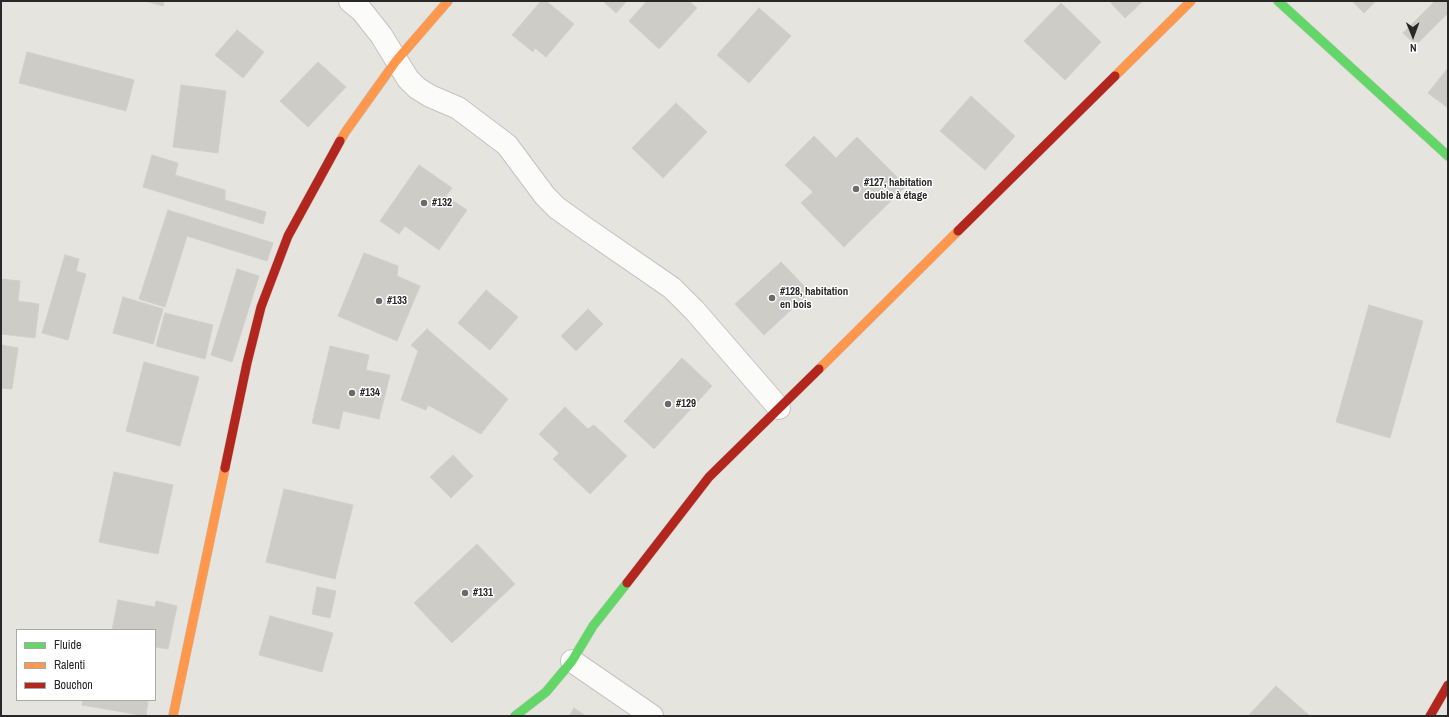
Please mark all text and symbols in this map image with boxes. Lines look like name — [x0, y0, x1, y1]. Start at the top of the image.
north arrow — [1393, 16, 1433, 56]
text: N — [1410, 41, 1417, 55]
place label: #127, habitation double à étage — [864, 176, 932, 202]
marker: #127, habitation double à étage — [851, 184, 861, 194]
place label: #132 — [432, 196, 452, 210]
marker: #132 — [419, 198, 429, 208]
place label: #128, habitation en bois — [780, 285, 848, 311]
marker: #128, habitation en bois — [767, 293, 777, 303]
place label: #133 — [387, 294, 407, 308]
marker: #133 — [374, 296, 384, 306]
place label: #134 — [360, 386, 380, 400]
marker: #134 — [347, 388, 357, 398]
place label: #129 — [676, 397, 696, 411]
marker: #129 — [663, 399, 673, 409]
place label: #131 — [473, 586, 493, 600]
marker: #131 — [460, 588, 470, 598]
legend — [16, 629, 156, 701]
text: Fluide — [54, 637, 81, 653]
text: Ralenti — [54, 657, 85, 673]
text: Bouchon — [54, 677, 93, 693]

